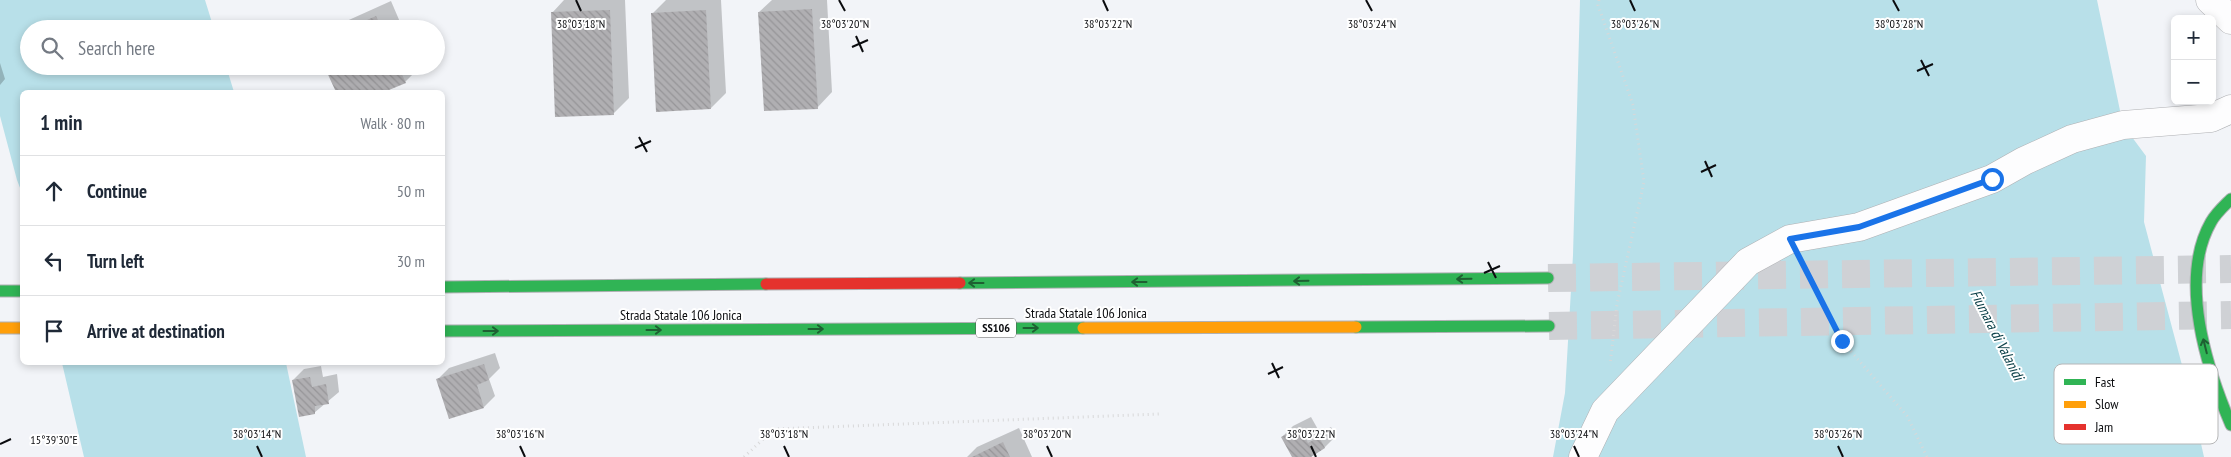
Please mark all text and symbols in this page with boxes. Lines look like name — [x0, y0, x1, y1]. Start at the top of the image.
map controls — [2171, 15, 2216, 105]
button: + — [2171, 15, 2216, 60]
text: 38°03'18"N — [557, 16, 605, 31]
text: 38°03'20"N — [821, 16, 869, 31]
text: 38°03'22"N — [1084, 16, 1132, 31]
text: 38°03'24"N — [1348, 16, 1396, 31]
text: 38°03'26"N — [1611, 16, 1659, 31]
text: 38°03'28"N — [1875, 16, 1923, 31]
search box — [20, 20, 445, 75]
icon: search — [38, 34, 66, 62]
text: Search here — [78, 36, 155, 60]
button: − — [2171, 60, 2216, 105]
text: 1 min — [40, 109, 82, 136]
text: Walk · 80 m — [360, 113, 425, 133]
route start — [1981, 168, 2004, 191]
icon: ahead — [40, 177, 68, 205]
text: Continue — [87, 179, 147, 203]
text: 50 m — [397, 181, 425, 201]
icon: left — [40, 247, 68, 275]
text: Turn left — [87, 249, 144, 273]
text: 30 m — [397, 251, 425, 271]
one-way arrow — [1456, 274, 1472, 284]
one-way arrow — [1294, 276, 1310, 286]
one-way arrow — [1131, 277, 1148, 287]
one-way arrow — [969, 278, 985, 288]
water label: Fiumara di Valanidi — [1967, 286, 2029, 385]
street label: Strada Statale 106 Jonica — [1025, 304, 1147, 322]
street label: Strada Statale 106 Jonica — [620, 306, 742, 324]
icon: arrive — [40, 317, 68, 345]
road number: SS106 — [976, 318, 1016, 338]
text: Arrive at destination — [87, 319, 225, 343]
one-way arrow — [1022, 323, 1039, 333]
one-way arrow — [808, 324, 824, 334]
one-way arrow — [645, 325, 661, 335]
one-way arrow — [482, 326, 499, 336]
route end — [1831, 330, 1854, 353]
one-way arrow — [2200, 339, 2209, 355]
legend — [2054, 364, 2218, 444]
text: Fast — [2095, 373, 2115, 391]
text: Slow — [2095, 395, 2119, 413]
text: Jam — [2094, 418, 2113, 436]
text: 38°03'14"N — [233, 426, 281, 441]
text: 38°03'16"N — [496, 426, 544, 441]
text: 38°03'18"N — [760, 426, 808, 441]
text: 38°03'20"N — [1023, 426, 1071, 441]
text: 38°03'22"N — [1287, 426, 1335, 441]
text: 38°03'24"N — [1550, 426, 1598, 441]
text: 38°03'26"N — [1814, 426, 1862, 441]
text: 15°39'30"E — [30, 432, 78, 447]

